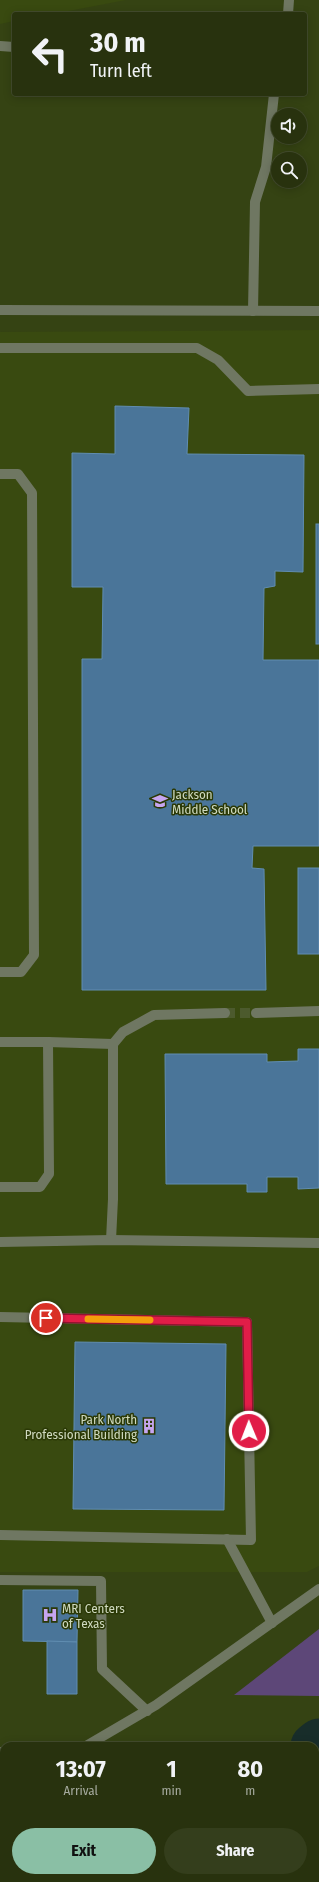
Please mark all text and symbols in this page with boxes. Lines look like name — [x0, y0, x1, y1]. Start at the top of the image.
text: 30 m — [90, 26, 146, 59]
icon: left — [24, 28, 76, 80]
text: Turn left — [90, 60, 152, 82]
map controls — [271, 108, 307, 188]
button: sound — [271, 108, 307, 144]
button: search — [271, 152, 307, 188]
place label: Jackson Middle School — [172, 787, 248, 817]
school or university icon: Jackson Middle School — [151, 792, 169, 810]
pin — [29, 1301, 63, 1335]
icon: arrive — [35, 1307, 57, 1329]
position arrow — [228, 1410, 270, 1452]
place label: Park North Professional Building — [25, 1412, 138, 1442]
building icon: Park North Professional Building — [140, 1417, 158, 1435]
place label: MRI Centers of Texas — [62, 1601, 125, 1631]
hospital icon: MRI Centers of Texas — [41, 1606, 59, 1624]
text: 13:07 — [56, 1755, 106, 1783]
text: 1 — [166, 1755, 177, 1783]
text: 80 — [237, 1755, 263, 1783]
text: Arrival — [64, 1783, 98, 1798]
text: min — [162, 1783, 182, 1798]
text: m — [245, 1783, 255, 1798]
button: Exit — [12, 1828, 156, 1874]
button: Share — [164, 1828, 307, 1874]

